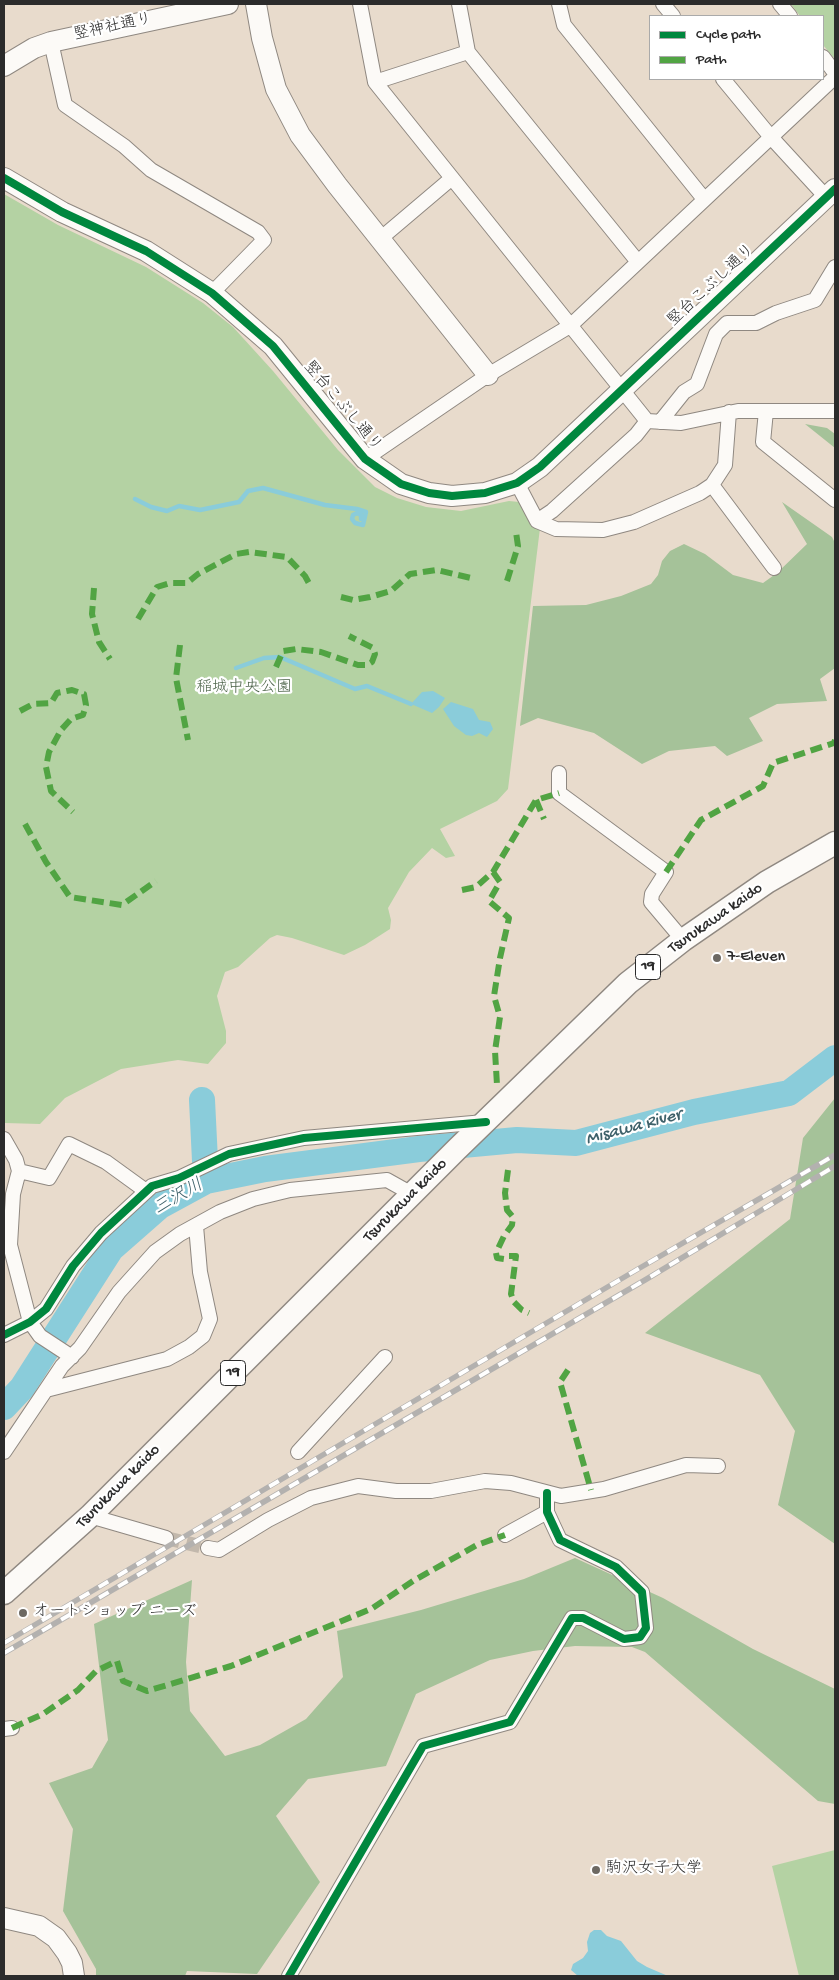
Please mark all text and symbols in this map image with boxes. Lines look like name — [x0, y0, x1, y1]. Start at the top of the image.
street label: 竪神社通り — [72, 10, 154, 46]
legend — [649, 15, 824, 80]
text: Cycle path — [696, 26, 761, 44]
text: Path — [696, 51, 727, 69]
street label: 竪台こぶし通り — [664, 241, 760, 331]
street label: 竪台こぶし通り — [299, 358, 385, 456]
park label: 稲城中央公園 — [196, 679, 292, 699]
street label: Tsurukawa kaido — [665, 879, 767, 959]
place label: 7-Eleven — [727, 948, 785, 968]
marker: 7-Eleven — [711, 952, 723, 964]
road number: 19 — [636, 954, 660, 980]
water label: Misawa River — [584, 1105, 684, 1151]
street label: Tsurukawa kaido — [360, 1155, 452, 1247]
water label: 三沢川 — [150, 1175, 208, 1221]
road number: 19 — [220, 1360, 246, 1386]
street label: Tsurukawa kaido — [73, 1441, 165, 1533]
place label: オートショップ ニーズ — [33, 1603, 196, 1623]
marker: オートショップ ニーズ — [17, 1607, 29, 1619]
place label: 駒沢女子大学 — [606, 1860, 702, 1880]
marker: 駒沢女子大学 — [590, 1864, 602, 1876]

